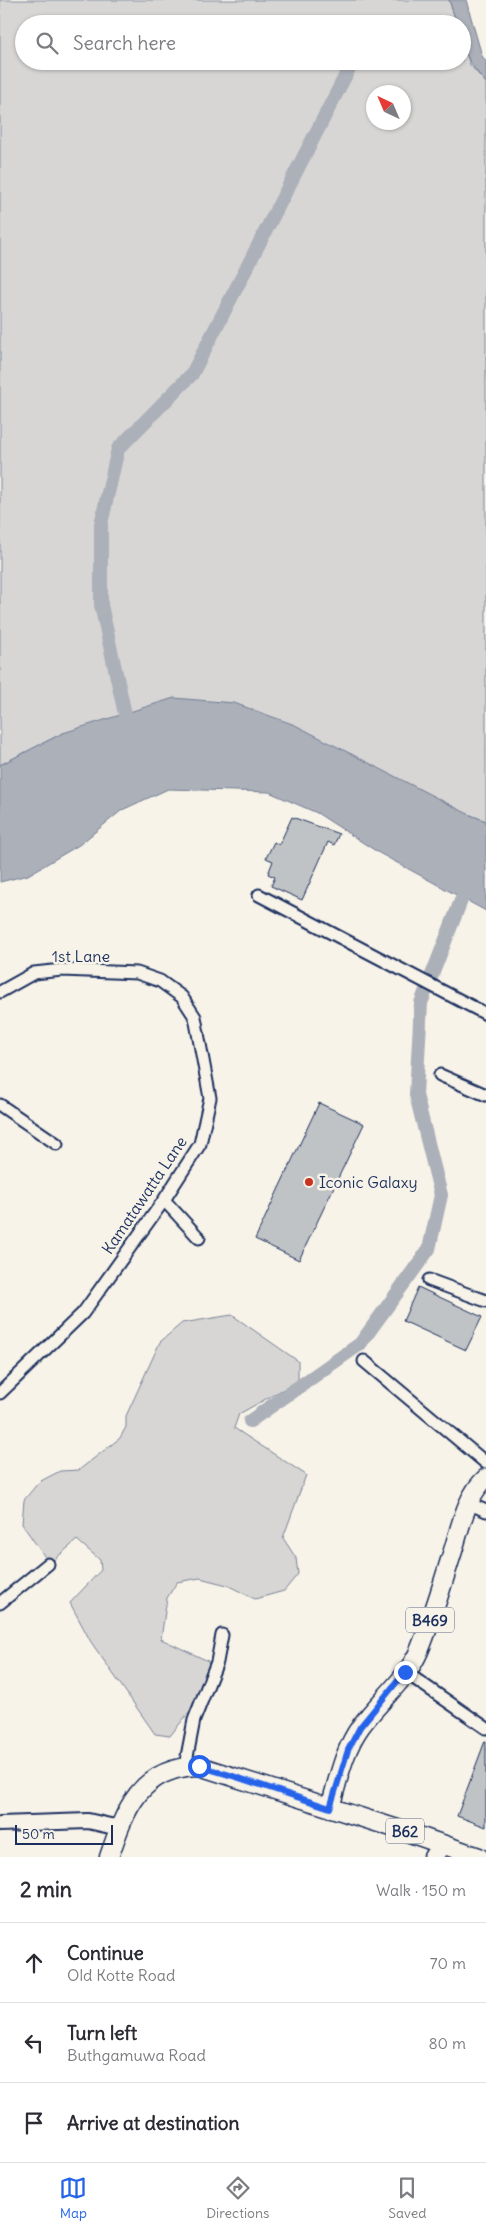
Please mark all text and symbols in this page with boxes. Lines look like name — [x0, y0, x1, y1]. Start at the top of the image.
search box — [15, 15, 471, 70]
icon: search — [33, 29, 61, 57]
text: Search here — [73, 31, 176, 55]
north arrow — [366, 85, 411, 130]
street label: 1st Lane — [52, 946, 110, 966]
street label: Kamatawatta Lane — [97, 1132, 191, 1258]
place label: Iconic Galaxy — [319, 1172, 418, 1192]
marker: Iconic Galaxy — [303, 1176, 315, 1188]
road number: B469 — [406, 1608, 454, 1632]
route end — [394, 1661, 417, 1684]
route start — [188, 1755, 211, 1778]
road number: B62 — [386, 1818, 424, 1844]
scale bar — [15, 1822, 112, 1845]
text: 50 m — [22, 1825, 55, 1843]
text: 2 min — [20, 1876, 72, 1903]
text: Walk · 150 m — [376, 1880, 466, 1900]
text: Continue — [67, 1941, 144, 1965]
icon: ahead — [20, 1949, 48, 1977]
text: 70 m — [430, 1953, 466, 1973]
text: Old Kotte Road — [67, 1965, 175, 1985]
text: Turn left — [67, 2021, 137, 2045]
icon: left — [20, 2029, 48, 2057]
text: 80 m — [428, 2033, 466, 2053]
text: Buthgamuwa Road — [67, 2045, 206, 2065]
icon: arrive — [20, 2109, 48, 2137]
text: Arrive at destination — [67, 2111, 240, 2135]
tab: Map — [59, 2174, 87, 2222]
tab: Directions — [206, 2174, 269, 2222]
tab: Saved — [388, 2174, 427, 2222]

